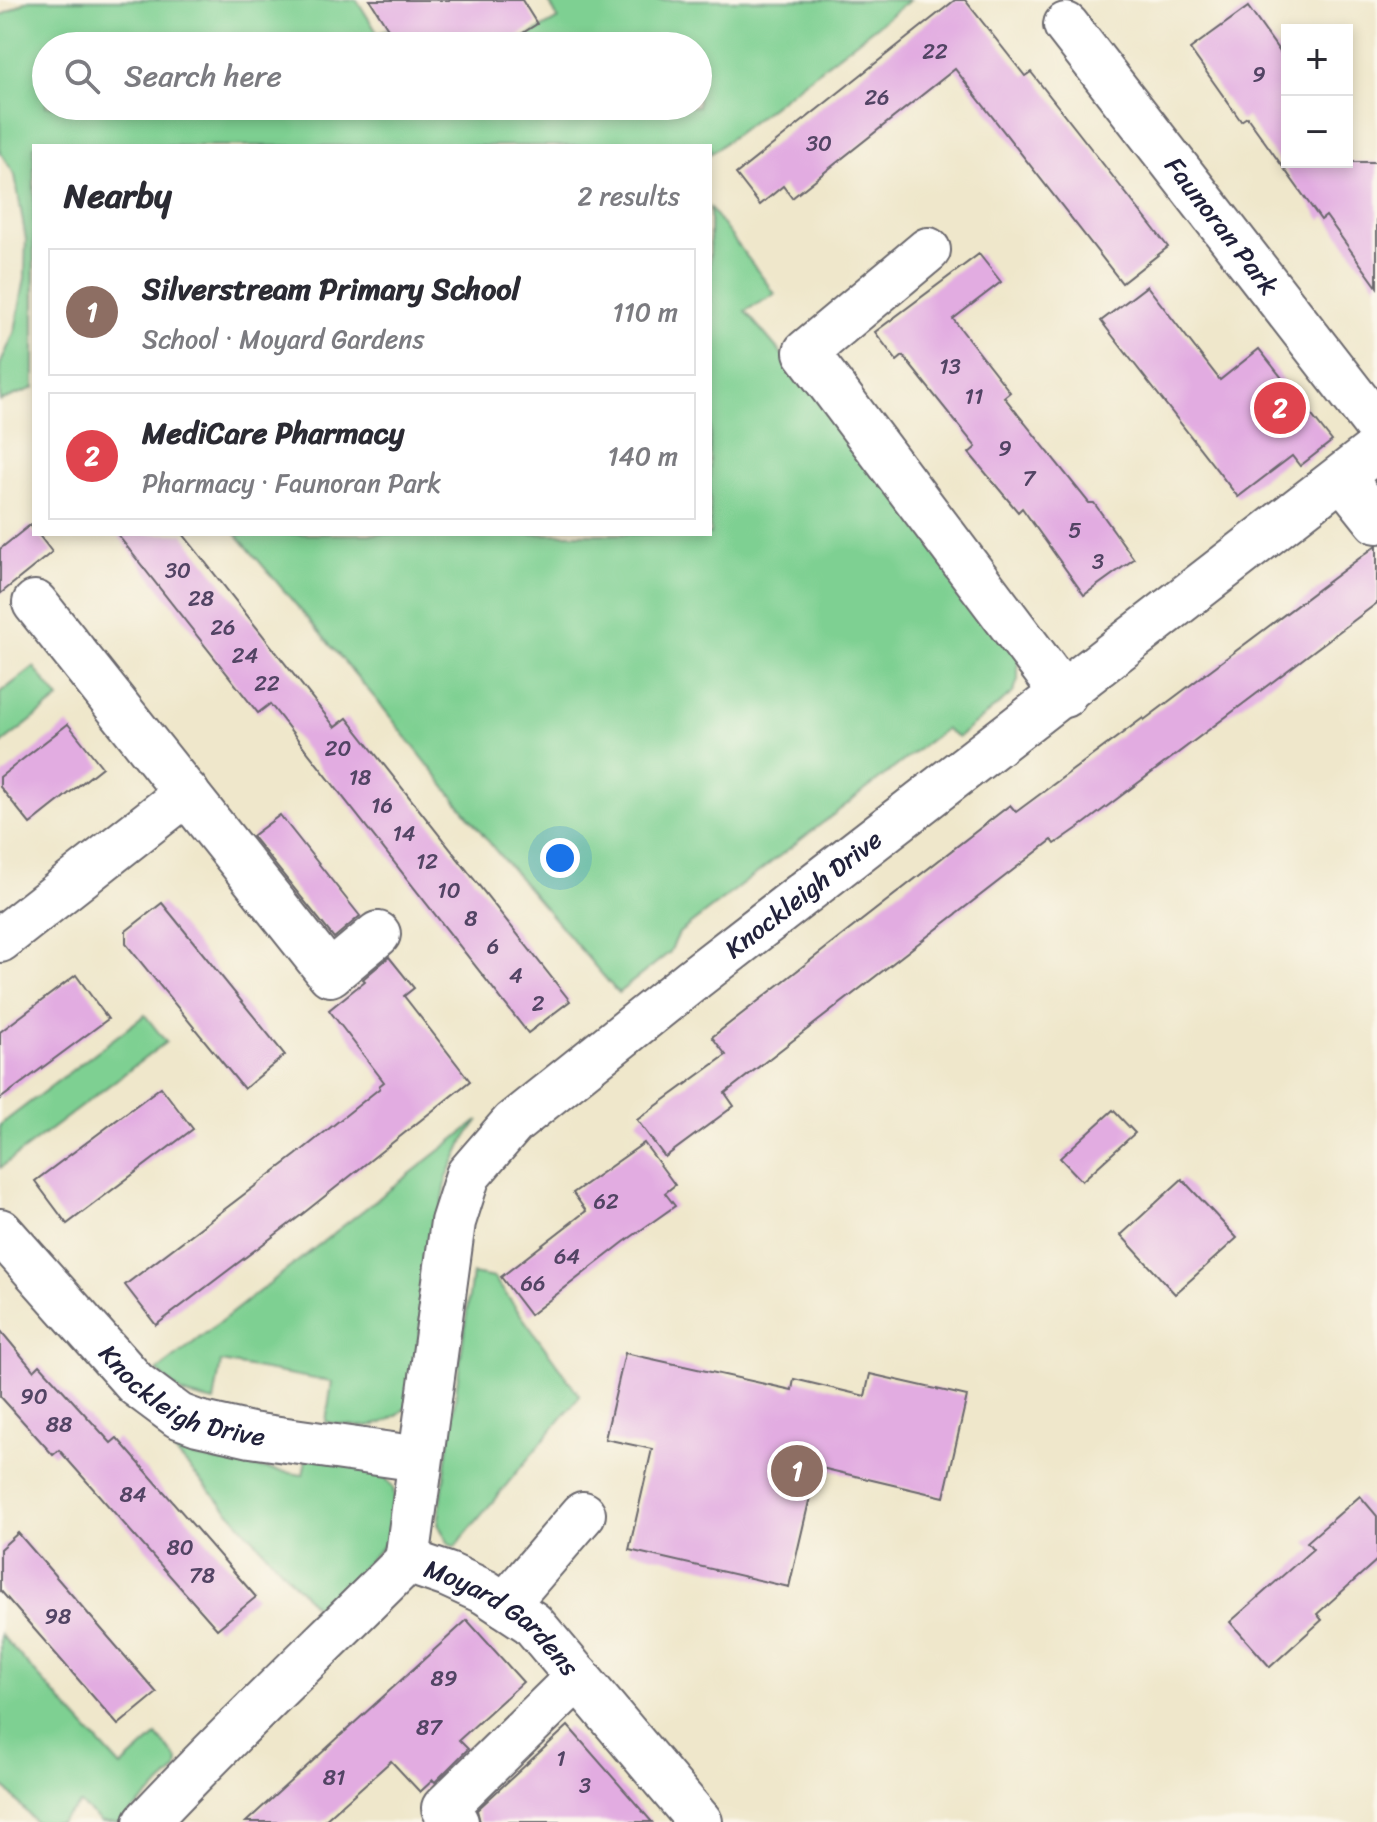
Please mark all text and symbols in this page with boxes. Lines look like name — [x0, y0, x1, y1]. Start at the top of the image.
map controls — [1281, 24, 1353, 168]
button: + — [1281, 24, 1353, 96]
search box — [32, 32, 712, 120]
house number: 22 — [922, 32, 948, 71]
text: Search here — [124, 49, 282, 103]
icon: search — [60, 54, 104, 98]
house number: 9 — [1252, 55, 1266, 94]
house number: 26 — [864, 78, 890, 117]
button: − — [1281, 96, 1353, 168]
house number: 30 — [806, 124, 832, 163]
street label: Faunoran Park — [1153, 146, 1291, 306]
text: Nearby — [64, 166, 172, 226]
text: 2 results — [578, 173, 680, 219]
text: Silverstream Primary School — [142, 262, 520, 316]
text: 1 — [86, 289, 98, 335]
text: 110 m — [613, 289, 678, 335]
text: School · Moyard Gardens — [142, 316, 424, 362]
house number: 13 — [939, 347, 961, 386]
house number: 11 — [965, 377, 983, 416]
pin: 2 — [1254, 378, 1306, 438]
text: MediCare Pharmacy — [142, 406, 404, 460]
house number: 9 — [998, 429, 1012, 468]
text: 2 — [84, 433, 100, 479]
text: 140 m — [607, 433, 678, 479]
house number: 7 — [1023, 459, 1037, 498]
text: Pharmacy · Faunoran Park — [142, 460, 441, 506]
house number: 5 — [1068, 511, 1082, 550]
house number: 3 — [1092, 542, 1104, 581]
house number: 30 — [165, 551, 191, 590]
house number: 28 — [188, 579, 214, 618]
house number: 26 — [210, 608, 236, 647]
house number: 24 — [232, 636, 258, 675]
house number: 22 — [254, 664, 280, 703]
house number: 20 — [325, 729, 351, 768]
house number: 18 — [349, 758, 371, 797]
house number: 16 — [371, 786, 393, 825]
house number: 14 — [392, 814, 416, 853]
street label: Knockleigh Drive — [714, 817, 892, 970]
your location — [540, 838, 580, 878]
house number: 12 — [416, 842, 438, 881]
house number: 10 — [437, 871, 461, 910]
house number: 8 — [464, 899, 478, 938]
house number: 6 — [487, 927, 499, 966]
house number: 4 — [509, 956, 523, 995]
house number: 2 — [532, 984, 545, 1023]
house number: 62 — [593, 1182, 619, 1221]
house number: 64 — [554, 1237, 580, 1276]
house number: 66 — [521, 1264, 546, 1303]
street label: Knockleigh Drive — [87, 1333, 268, 1460]
house number: 90 — [20, 1377, 48, 1416]
house number: 88 — [46, 1405, 72, 1444]
pin: 1 — [771, 1441, 823, 1501]
house number: 84 — [119, 1475, 147, 1514]
house number: 80 — [166, 1528, 194, 1567]
street label: Moyard Gardens — [418, 1545, 592, 1688]
house number: 78 — [189, 1556, 215, 1595]
house number: 98 — [45, 1597, 71, 1636]
house number: 89 — [431, 1659, 457, 1698]
house number: 87 — [416, 1708, 443, 1747]
house number: 1 — [556, 1739, 566, 1778]
house number: 81 — [323, 1758, 345, 1797]
house number: 3 — [579, 1766, 591, 1805]

